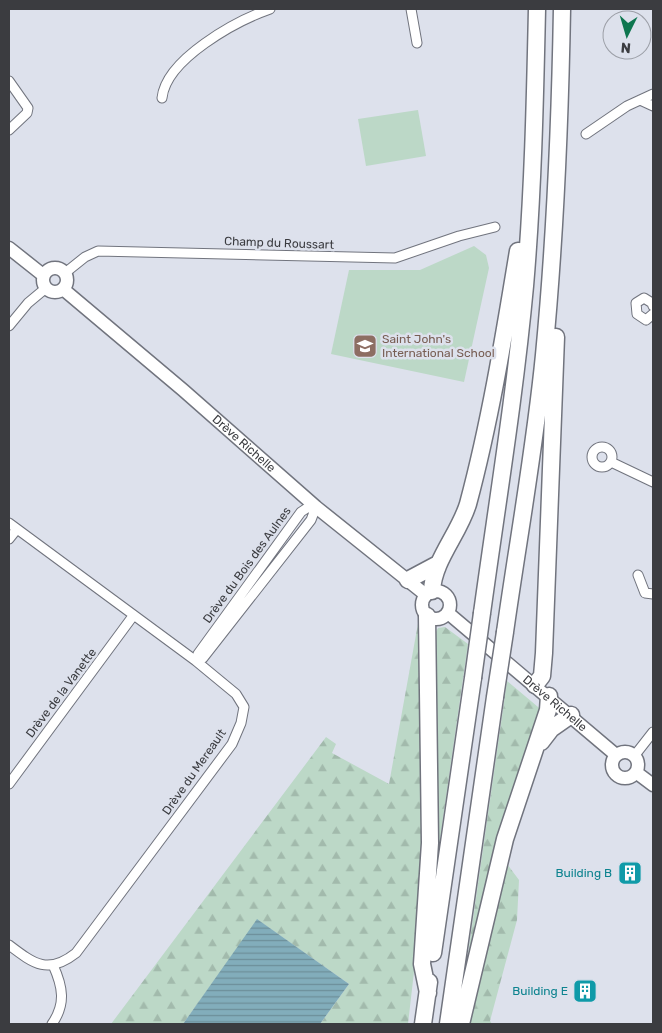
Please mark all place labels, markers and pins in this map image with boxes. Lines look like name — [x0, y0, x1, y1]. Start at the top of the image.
place label: Saint John's International School — [382, 332, 495, 360]
school or university icon: Saint John's International School — [352, 333, 378, 359]
building icon: Building B — [617, 860, 643, 886]
place label: Building B — [556, 866, 612, 880]
building icon: Building E — [572, 978, 598, 1004]
place label: Building E — [512, 984, 568, 998]

